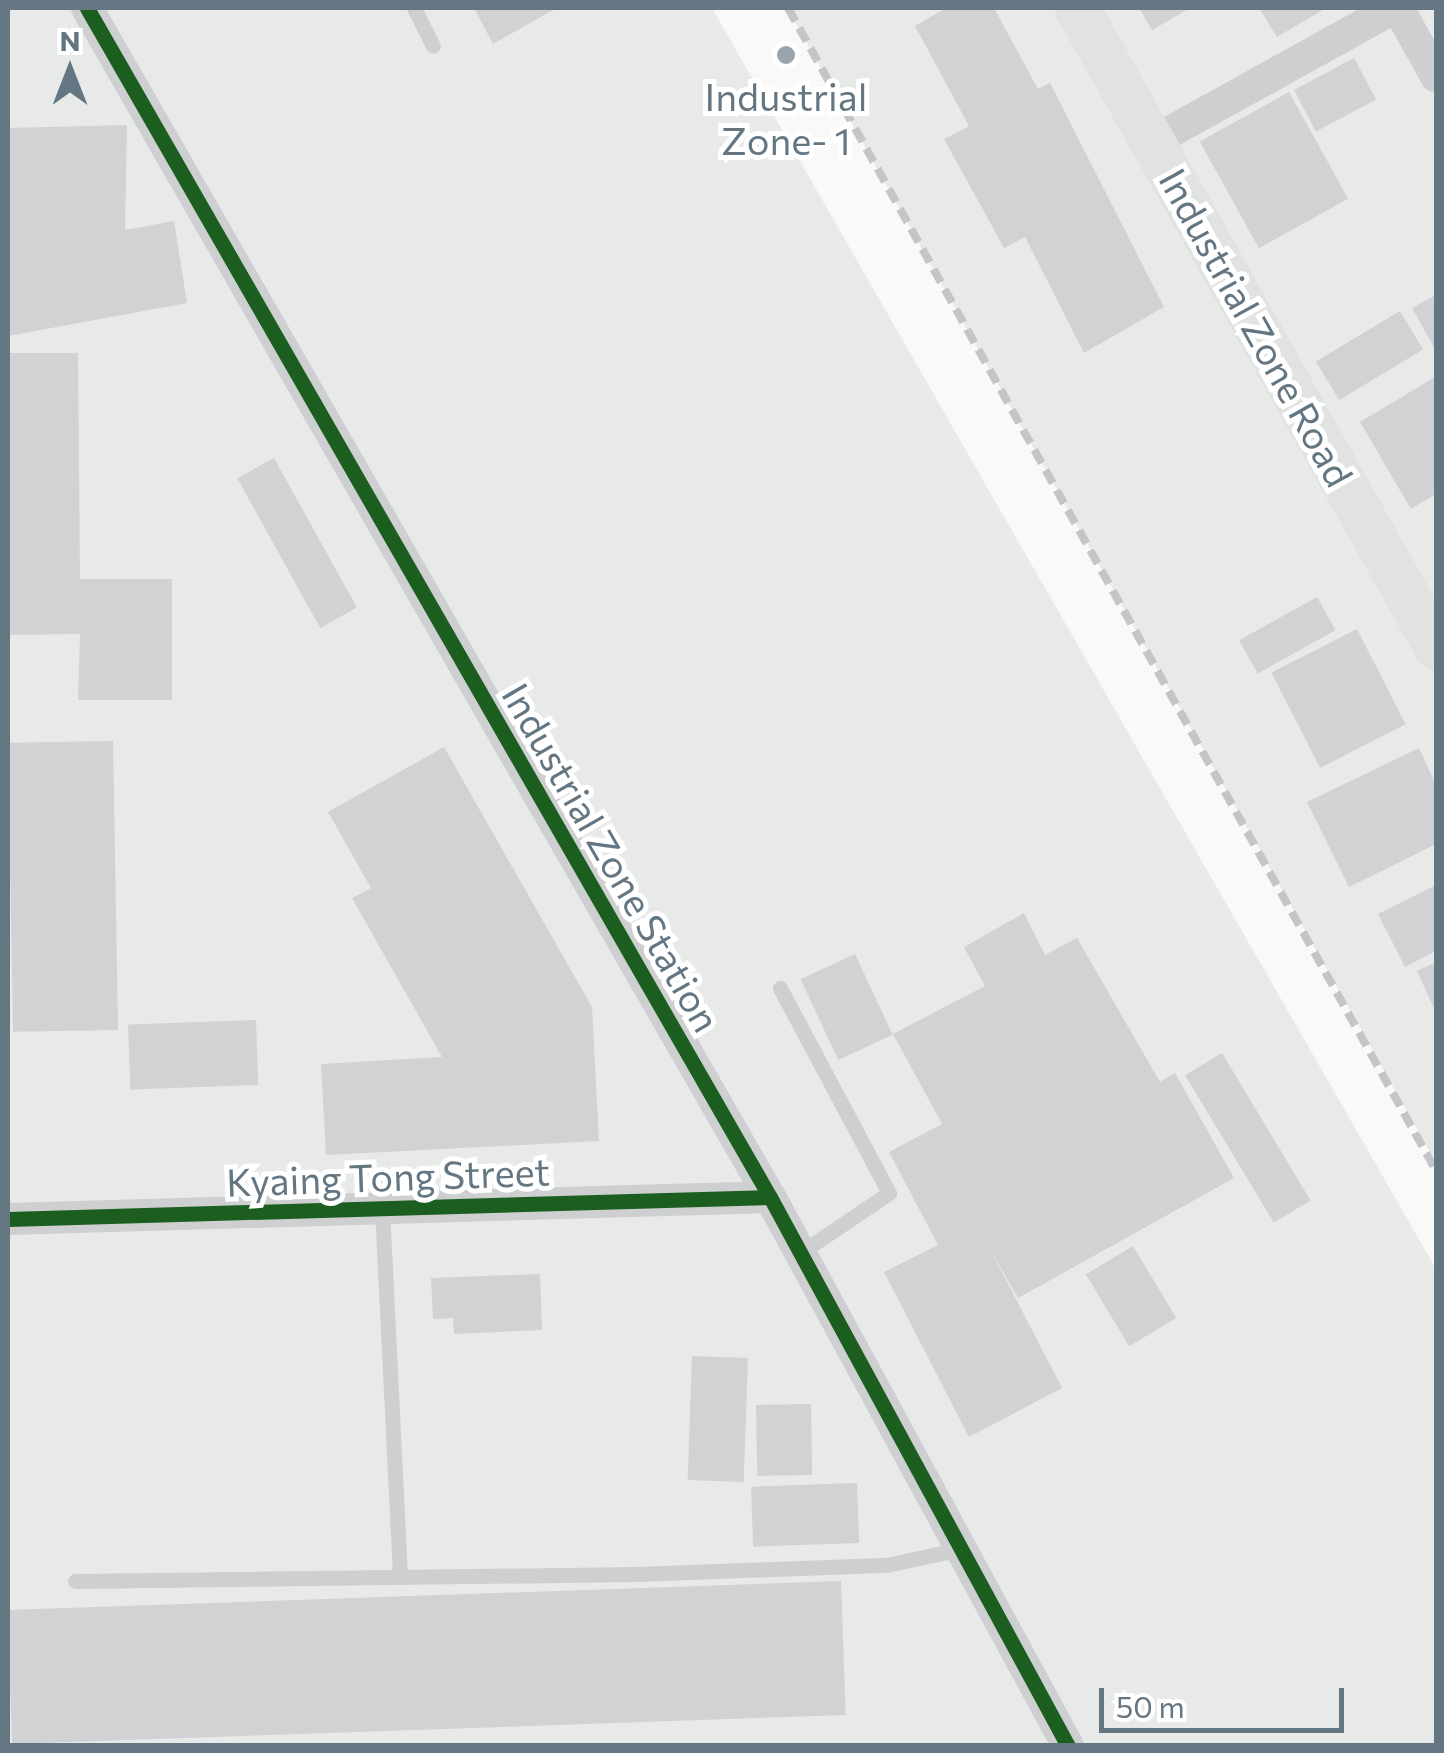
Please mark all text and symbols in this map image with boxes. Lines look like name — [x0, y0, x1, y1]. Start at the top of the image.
north arrow — [20, 20, 120, 120]
text: N — [60, 23, 81, 57]
marker: Industrial Zone- 1 — [773, 42, 799, 68]
place label: Industrial Zone- 1 — [705, 73, 867, 162]
street label: Industrial Zone Road — [1151, 160, 1363, 494]
street label: Industrial Zone Station — [494, 675, 730, 1039]
street label: Kyaing Tong Street — [225, 1148, 551, 1204]
scale bar — [1104, 1668, 1349, 1730]
text: 50 m — [1116, 1687, 1185, 1724]

